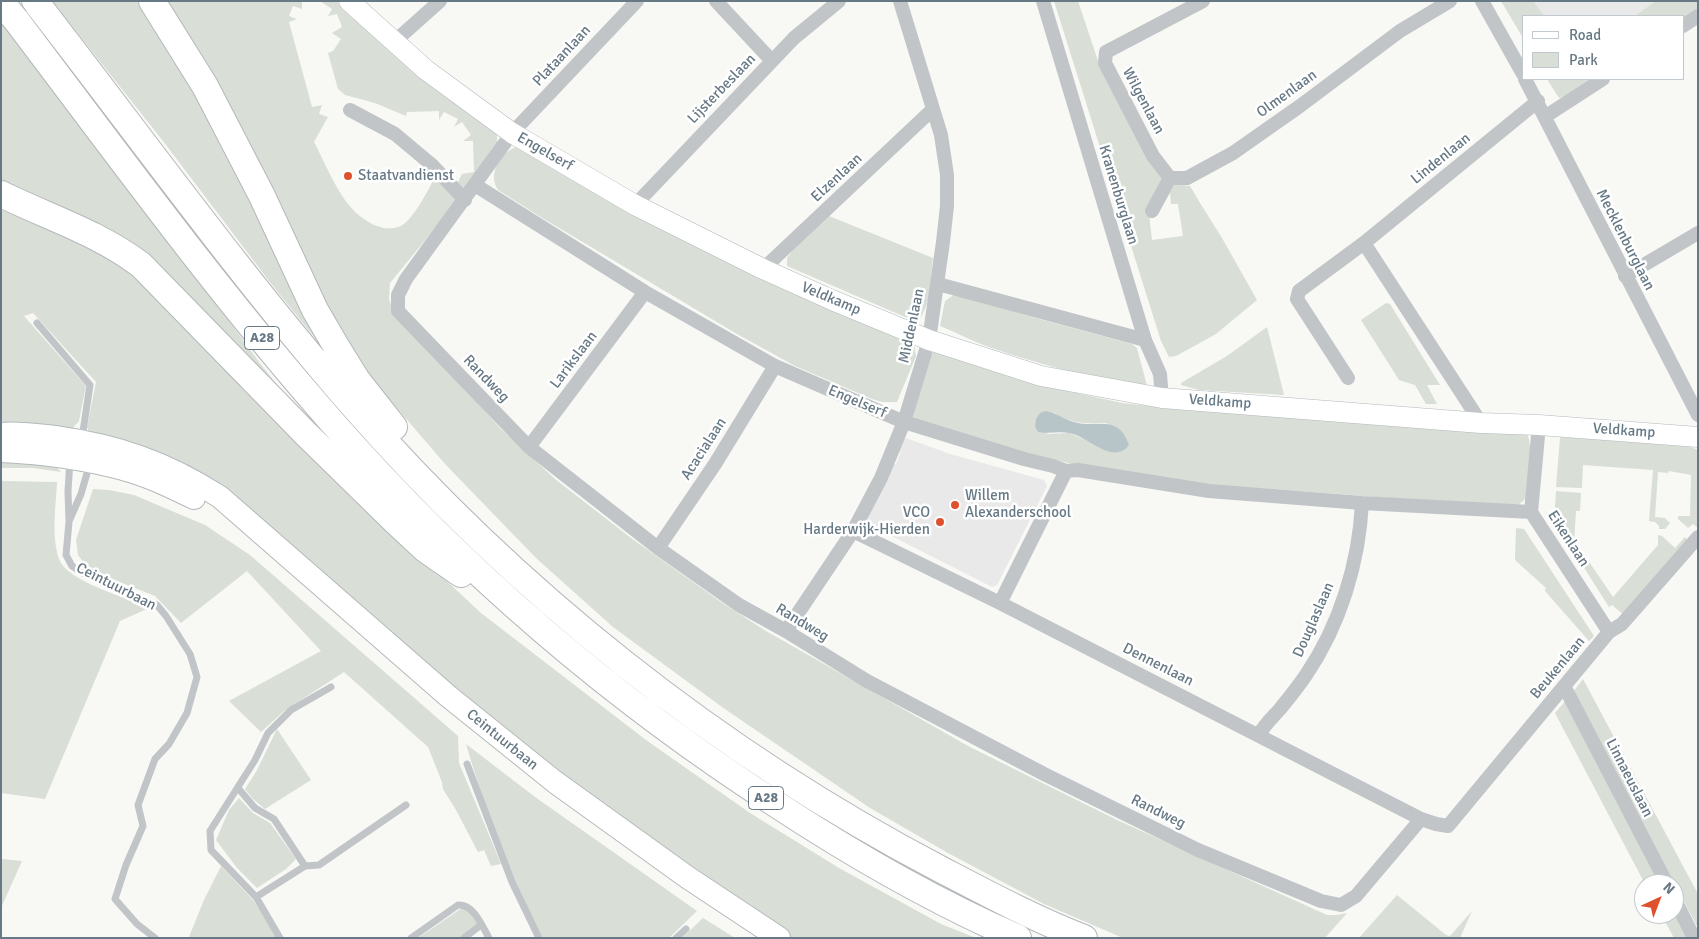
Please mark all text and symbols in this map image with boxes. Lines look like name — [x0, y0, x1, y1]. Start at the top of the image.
legend — [1522, 15, 1684, 80]
street label: Plataanlaan — [529, 22, 595, 90]
text: Road — [1569, 26, 1601, 44]
street label: Lijsterbeslaan — [684, 50, 760, 128]
text: Park — [1569, 51, 1598, 69]
street label: Wilgenlaan — [1118, 65, 1168, 137]
street label: Olmenlaan — [1254, 66, 1320, 122]
street label: Engelserf — [514, 129, 576, 175]
street label: Lindenlaan — [1408, 130, 1474, 188]
street label: Kranenburglaan — [1094, 143, 1142, 247]
street label: Elzenlaan — [808, 150, 866, 206]
place label: Staatvandienst — [358, 167, 454, 185]
marker: Staatvandienst — [342, 170, 354, 182]
street label: Mecklenburglaan — [1592, 186, 1658, 294]
street label: Veldkamp — [799, 278, 863, 320]
street label: Middenlaan — [895, 287, 929, 365]
road number: A28 — [244, 326, 280, 349]
street label: Larikslaan — [547, 328, 601, 392]
street label: Randweg — [459, 352, 513, 406]
street label: Engelserf — [825, 382, 889, 422]
street label: Veldkamp — [1188, 391, 1252, 413]
street label: Acacialaan — [677, 415, 731, 483]
street label: Veldkamp — [1592, 420, 1656, 442]
place label: Willem Alexanderschool — [965, 487, 1071, 522]
marker: Willem Alexanderschool — [949, 499, 961, 511]
place label: VCO Harderwijk-Hierden — [803, 504, 930, 539]
street label: Eikenlaan — [1543, 508, 1593, 570]
marker: VCO Harderwijk-Hierden — [934, 516, 946, 528]
street label: Ceintuurbaan — [73, 559, 159, 615]
street label: Douglaslaan — [1289, 580, 1339, 660]
street label: Randweg — [772, 600, 832, 646]
street label: Beukenlaan — [1527, 633, 1589, 703]
street label: Dennenlaan — [1120, 639, 1196, 691]
street label: Ceintuurbaan — [462, 706, 542, 774]
street label: Linnaeuslaan — [1602, 736, 1656, 820]
road number: A28 — [748, 786, 784, 810]
street label: Randweg — [1128, 791, 1188, 833]
north arrow — [1634, 874, 1684, 924]
text: N — [1660, 879, 1678, 898]

